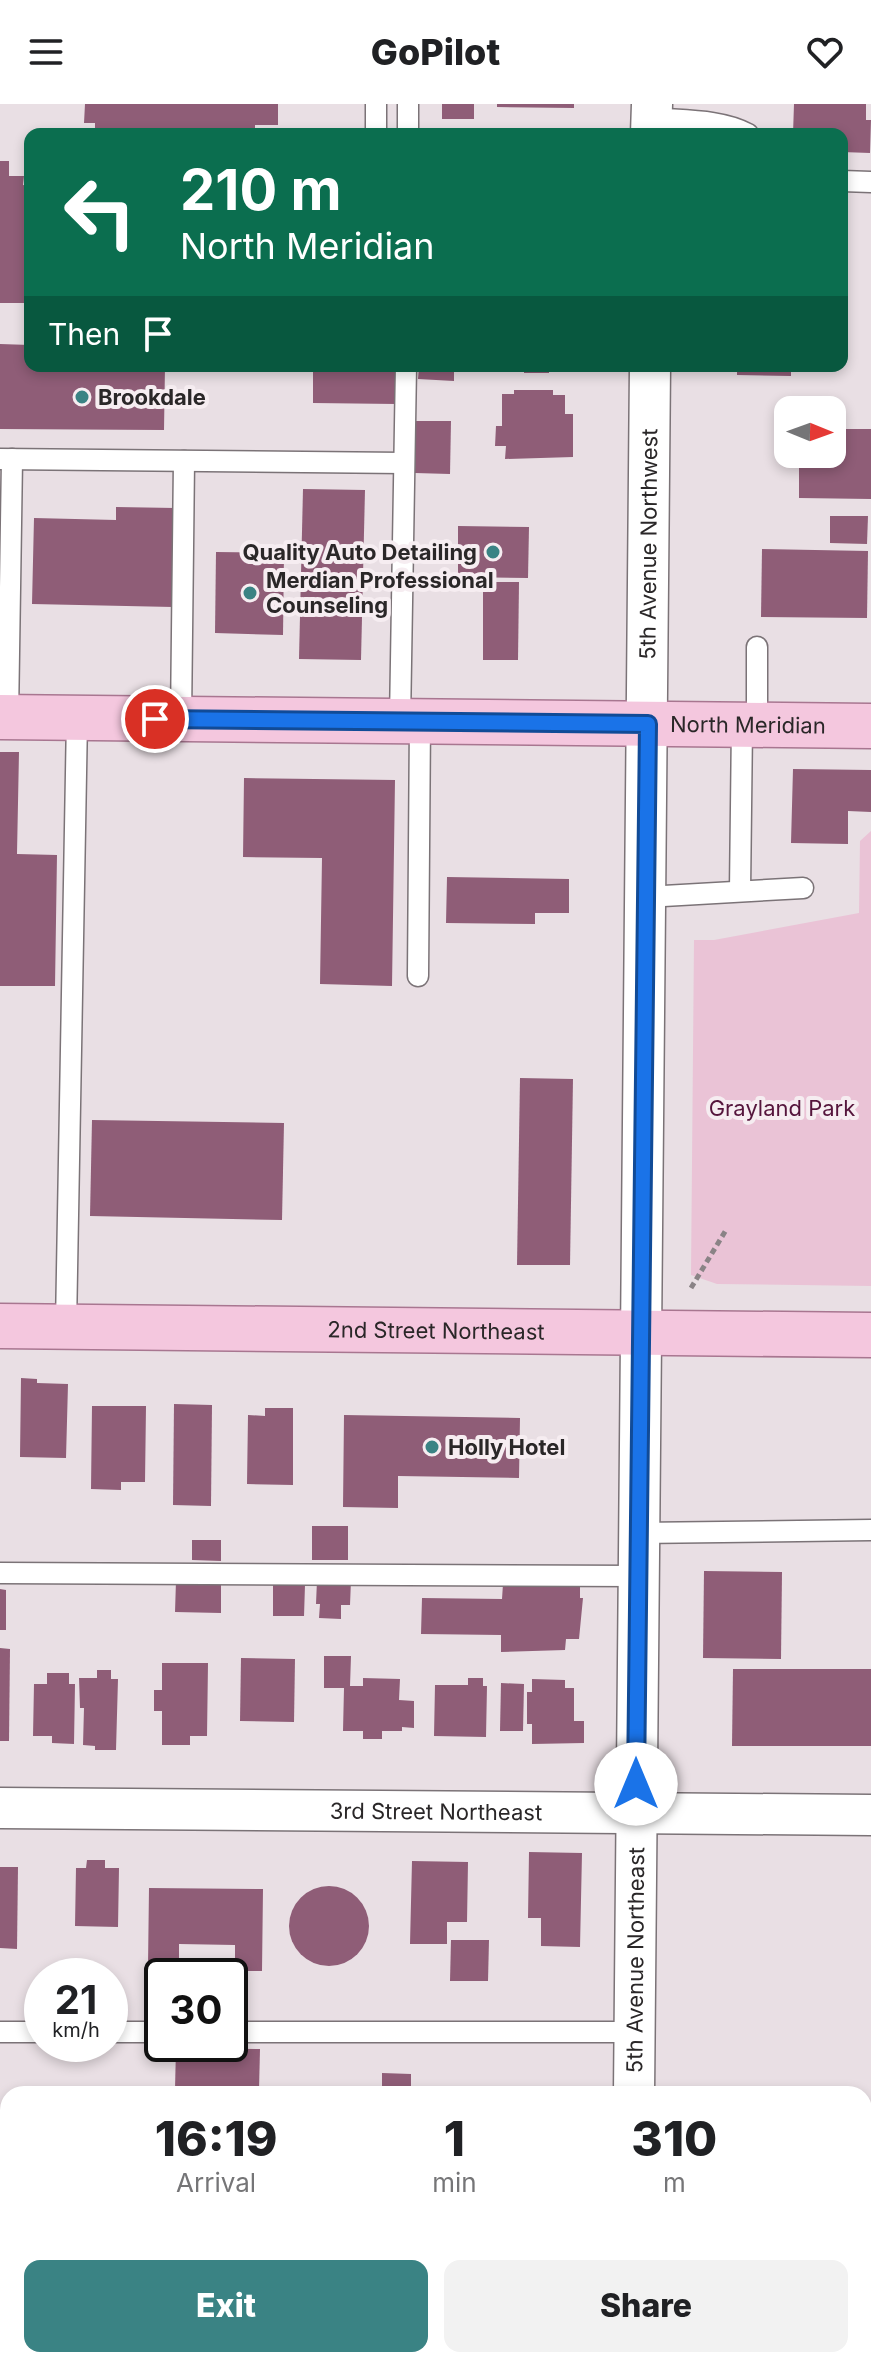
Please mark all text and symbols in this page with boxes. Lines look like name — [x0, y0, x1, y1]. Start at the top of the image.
icon: menu — [24, 30, 68, 74]
text: GoPilot — [371, 30, 500, 74]
icon: heart — [803, 30, 847, 74]
text: 210 m — [180, 156, 342, 224]
icon: left — [48, 160, 152, 264]
text: North Meridian — [180, 224, 435, 268]
icon: arrive — [136, 312, 180, 356]
text: Then — [48, 316, 120, 352]
place label: Brookdale — [98, 384, 206, 410]
marker: Brookdale — [73, 388, 91, 406]
north arrow — [774, 396, 846, 468]
map controls — [774, 396, 846, 468]
street label: 5th Avenue Northwest — [634, 428, 662, 660]
place label: Quality Auto Detailing — [242, 539, 477, 565]
marker: Quality Auto Detailing — [484, 543, 502, 561]
place label: Merdian Professional Counseling — [266, 567, 494, 618]
marker: Merdian Professional Counseling — [241, 584, 259, 602]
pin — [121, 685, 189, 753]
icon: arrive — [133, 697, 177, 741]
street label: North Meridian — [670, 711, 826, 739]
park label: Grayland Park — [709, 1095, 855, 1121]
street label: 2nd Street Northeast — [327, 1316, 545, 1345]
place label: Holly Hotel — [448, 1434, 565, 1460]
marker: Holly Hotel — [423, 1438, 441, 1456]
position arrow — [594, 1742, 678, 1826]
street label: 3rd Street Northeast — [330, 1798, 542, 1825]
street label: 5th Avenue Northeast — [621, 1847, 649, 2073]
speed limit sign: 30 — [144, 1958, 248, 2062]
text: 21 — [55, 1975, 97, 2024]
text: km/h — [52, 2018, 100, 2042]
text: 16:19 — [155, 2109, 278, 2168]
text: 1 — [444, 2109, 465, 2168]
text: 310 — [631, 2109, 717, 2168]
text: Arrival — [176, 2167, 256, 2198]
text: min — [432, 2167, 477, 2198]
text: m — [663, 2167, 686, 2198]
button: Exit — [24, 2260, 428, 2352]
button: Share — [444, 2260, 848, 2352]

